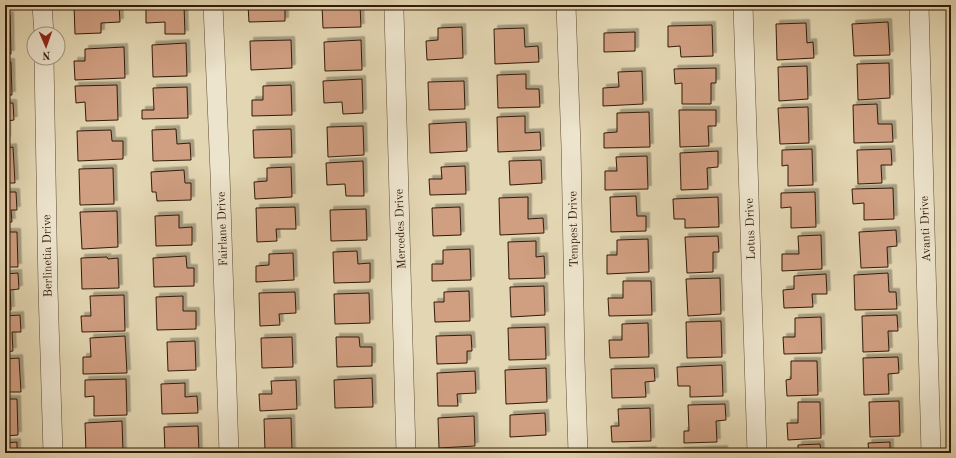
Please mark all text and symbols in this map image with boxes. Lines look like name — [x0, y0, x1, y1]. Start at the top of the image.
north arrow — [26, 26, 66, 66]
text: N — [41, 49, 51, 60]
street label: Mercedes Drive — [394, 188, 408, 269]
street label: Tempest Drive — [567, 190, 581, 267]
street label: Fairlane Drive — [216, 191, 230, 267]
street label: Avanti Drive — [919, 195, 933, 262]
street label: Lotus Drive — [744, 197, 758, 260]
street label: Berlinetia Drive — [41, 214, 55, 297]

